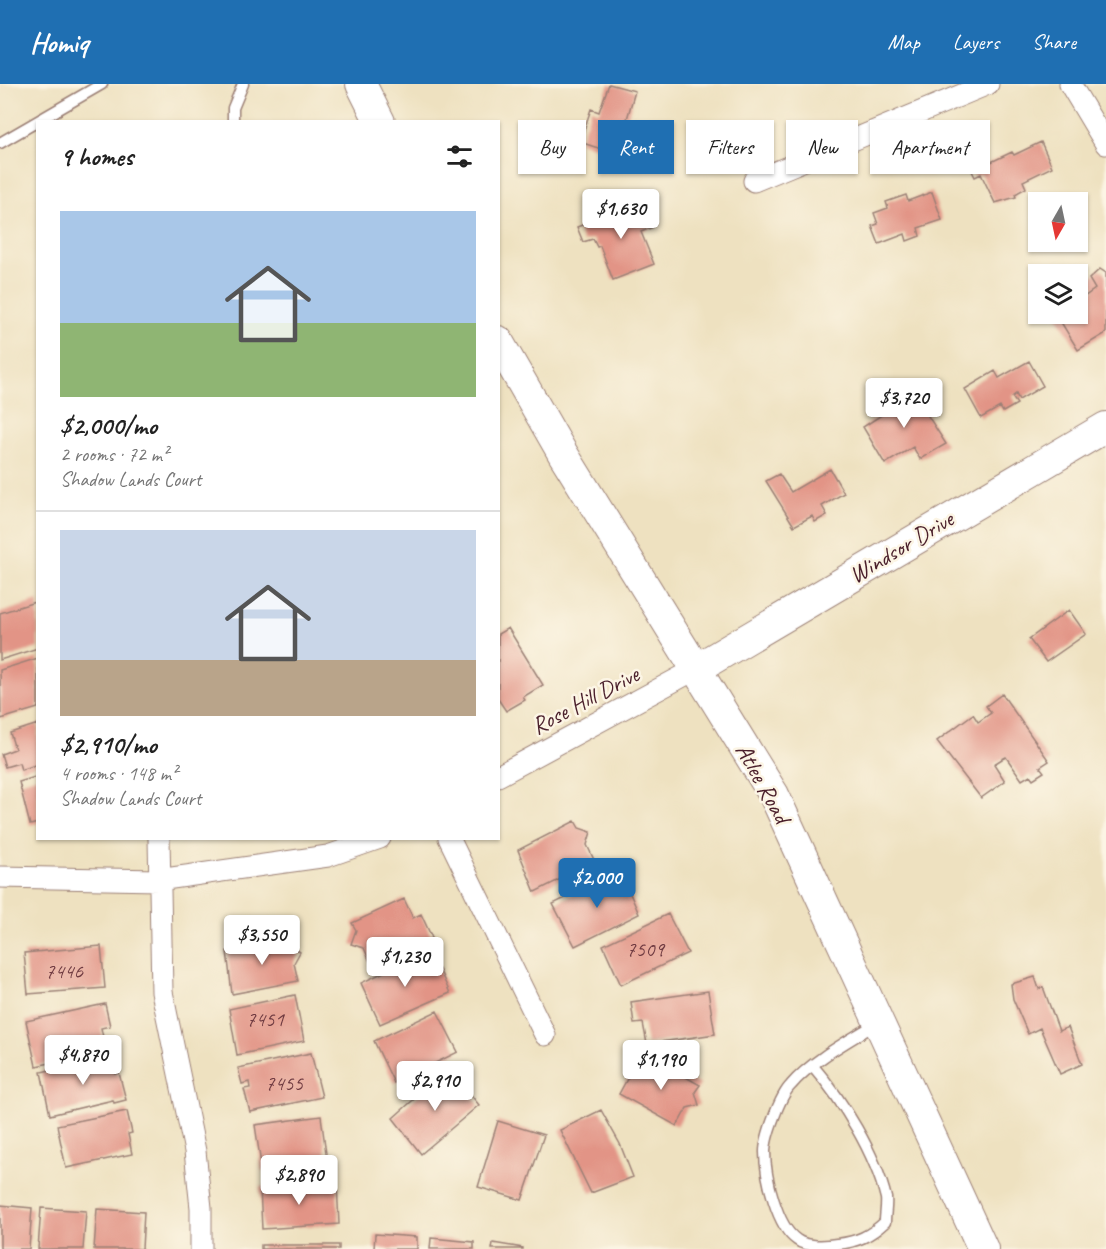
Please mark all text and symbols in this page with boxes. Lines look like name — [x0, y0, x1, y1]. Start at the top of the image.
text: Homiq — [30, 25, 88, 60]
text: Map — [887, 29, 920, 55]
text: Layers — [953, 29, 999, 55]
text: Share — [1032, 29, 1076, 55]
chip: Buy — [518, 120, 586, 174]
chip: Rent — [598, 120, 674, 174]
chip: Filters — [686, 120, 774, 174]
chip: New — [786, 120, 858, 174]
chip: Apartment — [870, 120, 990, 174]
text: 9 homes — [60, 140, 133, 173]
icon: filters — [443, 140, 476, 173]
pin: $1,630 — [572, 189, 670, 240]
north arrow — [1028, 192, 1088, 252]
map controls — [1028, 192, 1088, 324]
text: $1,630 — [596, 196, 646, 221]
icon: home — [214, 250, 322, 358]
button: layers — [1028, 264, 1088, 324]
pin: $3,720 — [855, 378, 953, 429]
text: $3,720 — [880, 385, 928, 410]
text: $2,000/mo — [60, 409, 157, 442]
text: 2 rooms · 72 m² — [60, 442, 168, 467]
text: Shadow Lands Court — [60, 467, 201, 492]
street label: Windsor Drive — [843, 503, 961, 590]
icon: home — [214, 569, 322, 677]
street label: Rose Hill Drive — [526, 658, 646, 741]
text: $2,910/mo — [60, 728, 157, 761]
street label: Atlee Road — [729, 738, 799, 831]
text: 4 rooms · 148 m² — [60, 761, 177, 786]
text: Shadow Lands Court — [60, 786, 201, 811]
pin: $2,000 — [548, 858, 646, 909]
text: $2,000 — [573, 865, 621, 890]
pin: $3,550 — [213, 915, 311, 966]
text: $3,550 — [238, 922, 286, 947]
house number: 7509 — [626, 936, 665, 962]
pin: $1,230 — [356, 937, 454, 988]
text: $1,230 — [381, 944, 429, 969]
house number: 7446 — [45, 958, 83, 984]
house number: 7451 — [246, 1006, 285, 1032]
pin: $4,870 — [34, 1035, 132, 1086]
pin: $1,190 — [612, 1040, 710, 1091]
text: $4,870 — [59, 1042, 107, 1067]
text: $1,190 — [637, 1047, 685, 1072]
pin: $2,910 — [386, 1061, 484, 1112]
text: $2,910 — [411, 1068, 459, 1093]
house number: 7455 — [265, 1070, 304, 1096]
pin: $2,890 — [250, 1155, 348, 1206]
text: $2,890 — [275, 1162, 323, 1187]

